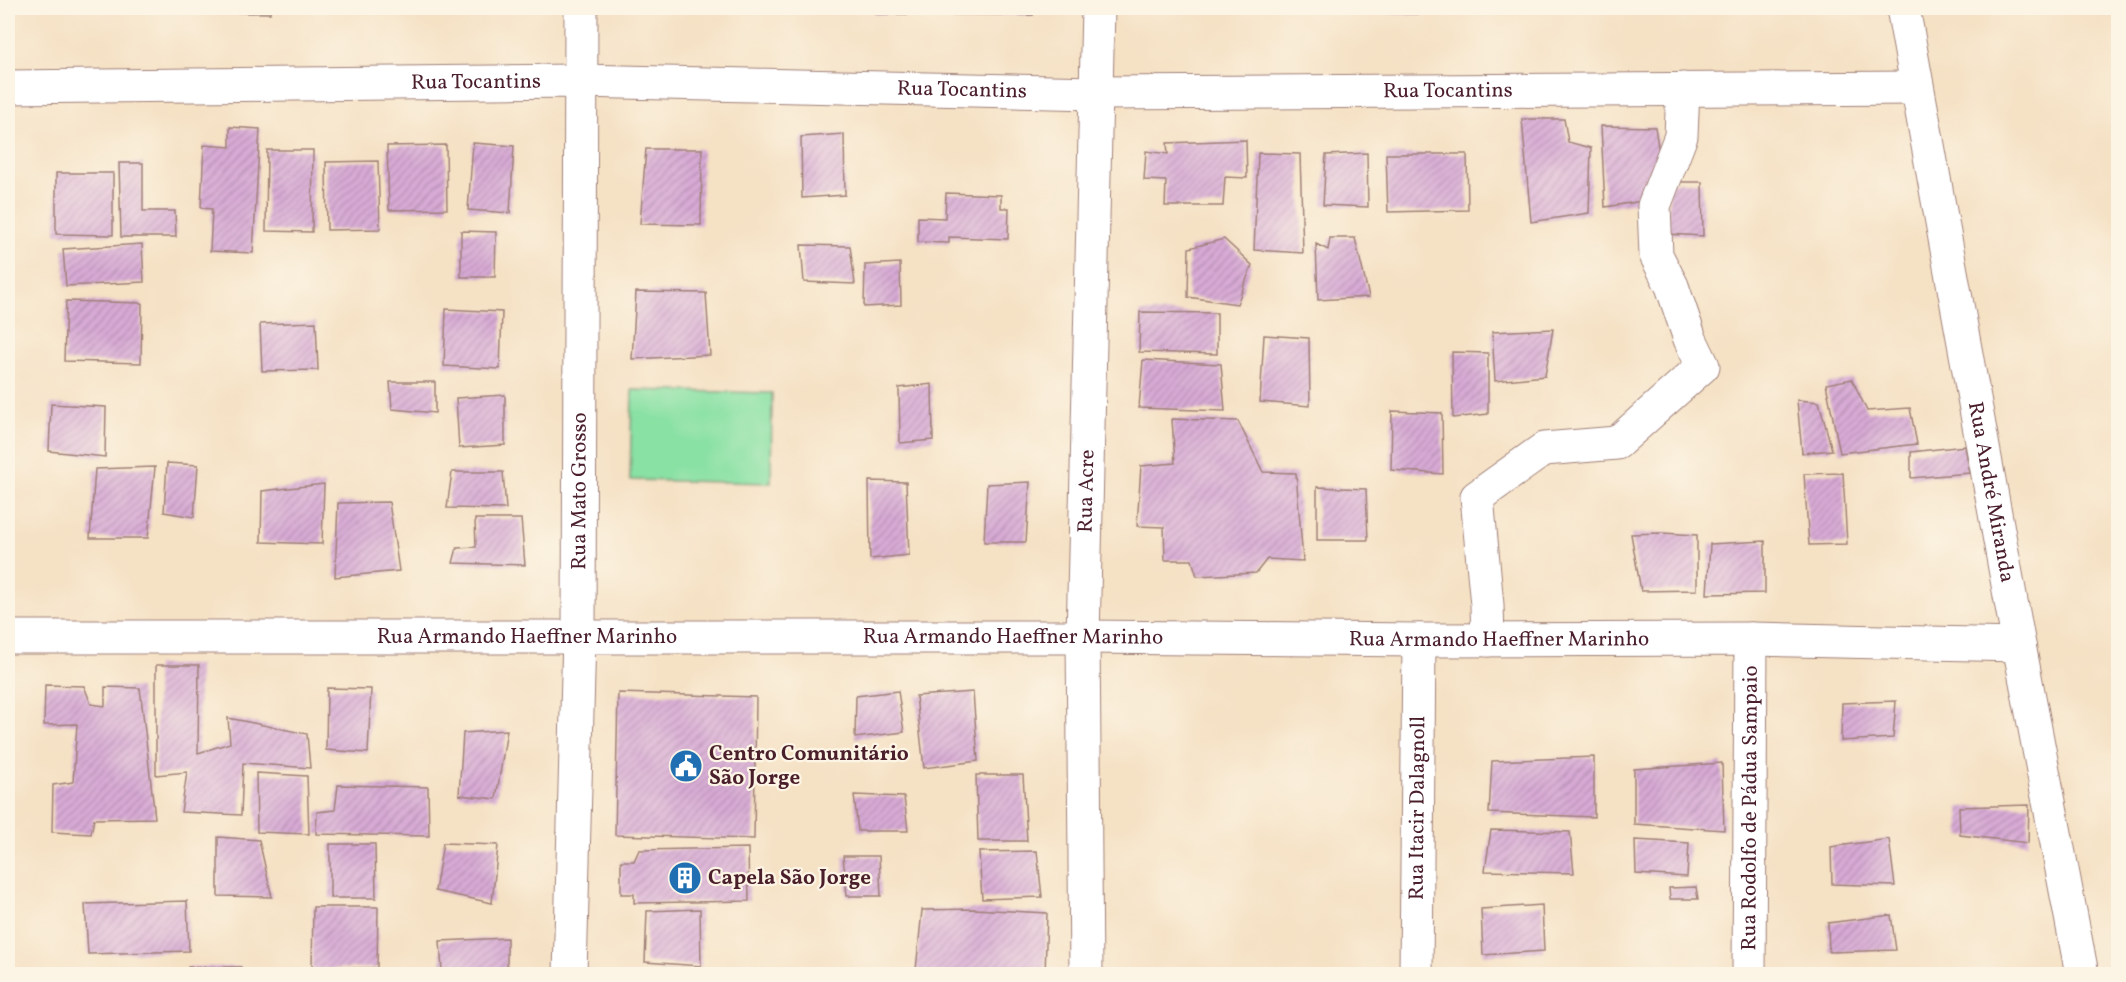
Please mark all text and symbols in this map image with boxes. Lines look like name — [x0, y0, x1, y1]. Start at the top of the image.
street label: Rua Tocantins — [411, 67, 541, 97]
street label: Rua Tocantins — [897, 74, 1027, 106]
street label: Rua Tocantins — [1383, 76, 1513, 106]
street label: Rua André Miranda — [1960, 399, 2022, 585]
street label: Rua Mato Grosso — [565, 412, 594, 570]
street label: Rua Acre — [1071, 449, 1102, 533]
street label: Rua Armando Haeffner Marinho — [863, 622, 1163, 652]
street label: Rua Armando Haeffner Marinho — [377, 623, 677, 652]
street label: Rua Armando Haeffner Marinho — [1349, 625, 1649, 655]
street label: Rua Rodolfo de Pádua Sampaio — [1735, 665, 1765, 951]
street label: Rua Itacir Dalagnoll — [1402, 716, 1433, 900]
place label: Centro Comunitário São Jorge — [709, 740, 909, 793]
public building icon: Centro Comunitário São Jorge — [668, 748, 704, 784]
building icon: Capela São Jorge — [667, 860, 703, 896]
place label: Capela São Jorge — [708, 864, 871, 893]

